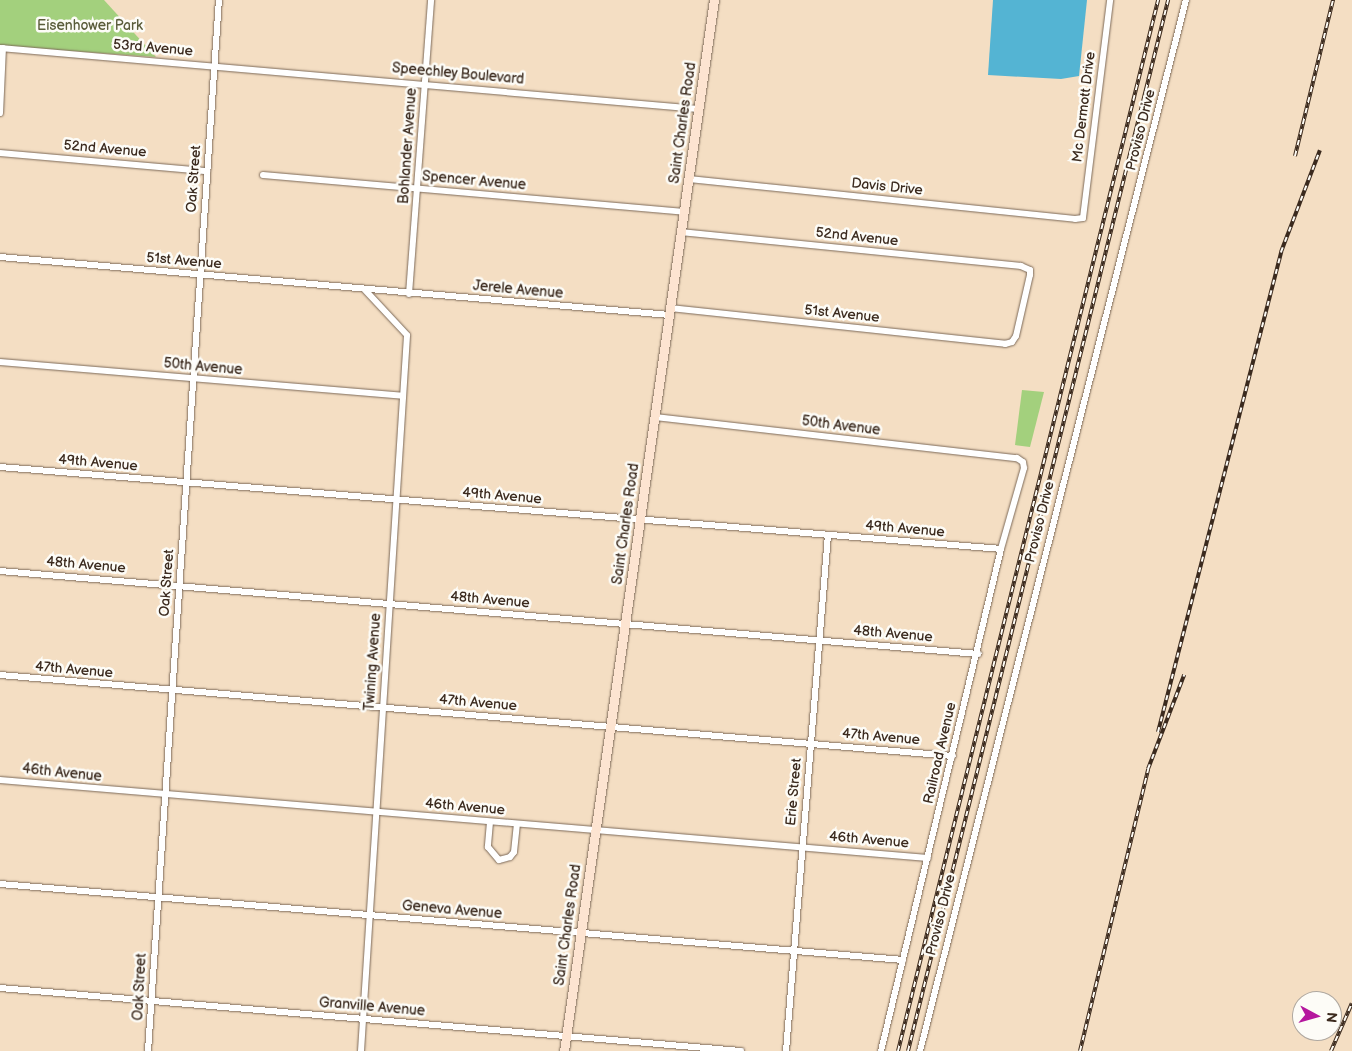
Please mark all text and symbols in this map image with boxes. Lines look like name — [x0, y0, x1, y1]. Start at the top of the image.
park label: Eisenhower Park — [37, 18, 143, 34]
street label: 53rd Avenue — [112, 36, 194, 60]
street label: Mc Dermott Drive — [1069, 51, 1099, 163]
street label: Speechley Boulevard — [391, 60, 525, 88]
street label: Saint Charles Road — [666, 61, 700, 185]
street label: Bohlander Avenue — [396, 87, 420, 205]
street label: Proviso Drive — [1123, 88, 1159, 172]
street label: 52nd Avenue — [63, 137, 147, 161]
street label: Oak Street — [183, 145, 205, 213]
street label: Spencer Avenue — [421, 168, 527, 194]
street label: Davis Drive — [851, 175, 923, 199]
street label: 52nd Avenue — [815, 224, 899, 250]
street label: 51st Avenue — [146, 249, 222, 273]
street label: Jerele Avenue — [472, 278, 564, 302]
street label: 51st Avenue — [804, 302, 880, 326]
street label: 50th Avenue — [163, 355, 243, 379]
street label: 50th Avenue — [801, 413, 881, 439]
street label: 49th Avenue — [58, 451, 138, 475]
street label: Saint Charles Road — [609, 462, 643, 586]
street label: Proviso Drive — [1022, 480, 1058, 564]
street label: 49th Avenue — [462, 484, 542, 508]
street label: 49th Avenue — [865, 517, 945, 541]
street label: Oak Street — [156, 549, 178, 617]
street label: 48th Avenue — [46, 553, 126, 577]
street label: 48th Avenue — [450, 588, 530, 612]
street label: Twining Avenue — [361, 613, 385, 711]
street label: 48th Avenue — [853, 622, 933, 646]
street label: 47th Avenue — [34, 658, 114, 682]
street label: 47th Avenue — [438, 691, 518, 715]
street label: Railroad Avenue — [920, 701, 960, 805]
street label: 47th Avenue — [841, 725, 921, 749]
street label: Erie Street — [783, 757, 805, 827]
street label: 46th Avenue — [21, 760, 103, 786]
street label: 46th Avenue — [424, 795, 506, 819]
street label: 46th Avenue — [828, 828, 910, 852]
street label: Saint Charles Road — [551, 863, 585, 987]
street label: Proviso Drive — [923, 873, 959, 957]
street label: Geneva Avenue — [401, 897, 503, 923]
street label: Oak Street — [130, 953, 150, 1021]
north arrow — [1292, 991, 1342, 1041]
street label: Granville Avenue — [318, 994, 426, 1020]
text: N — [1322, 1011, 1340, 1024]

